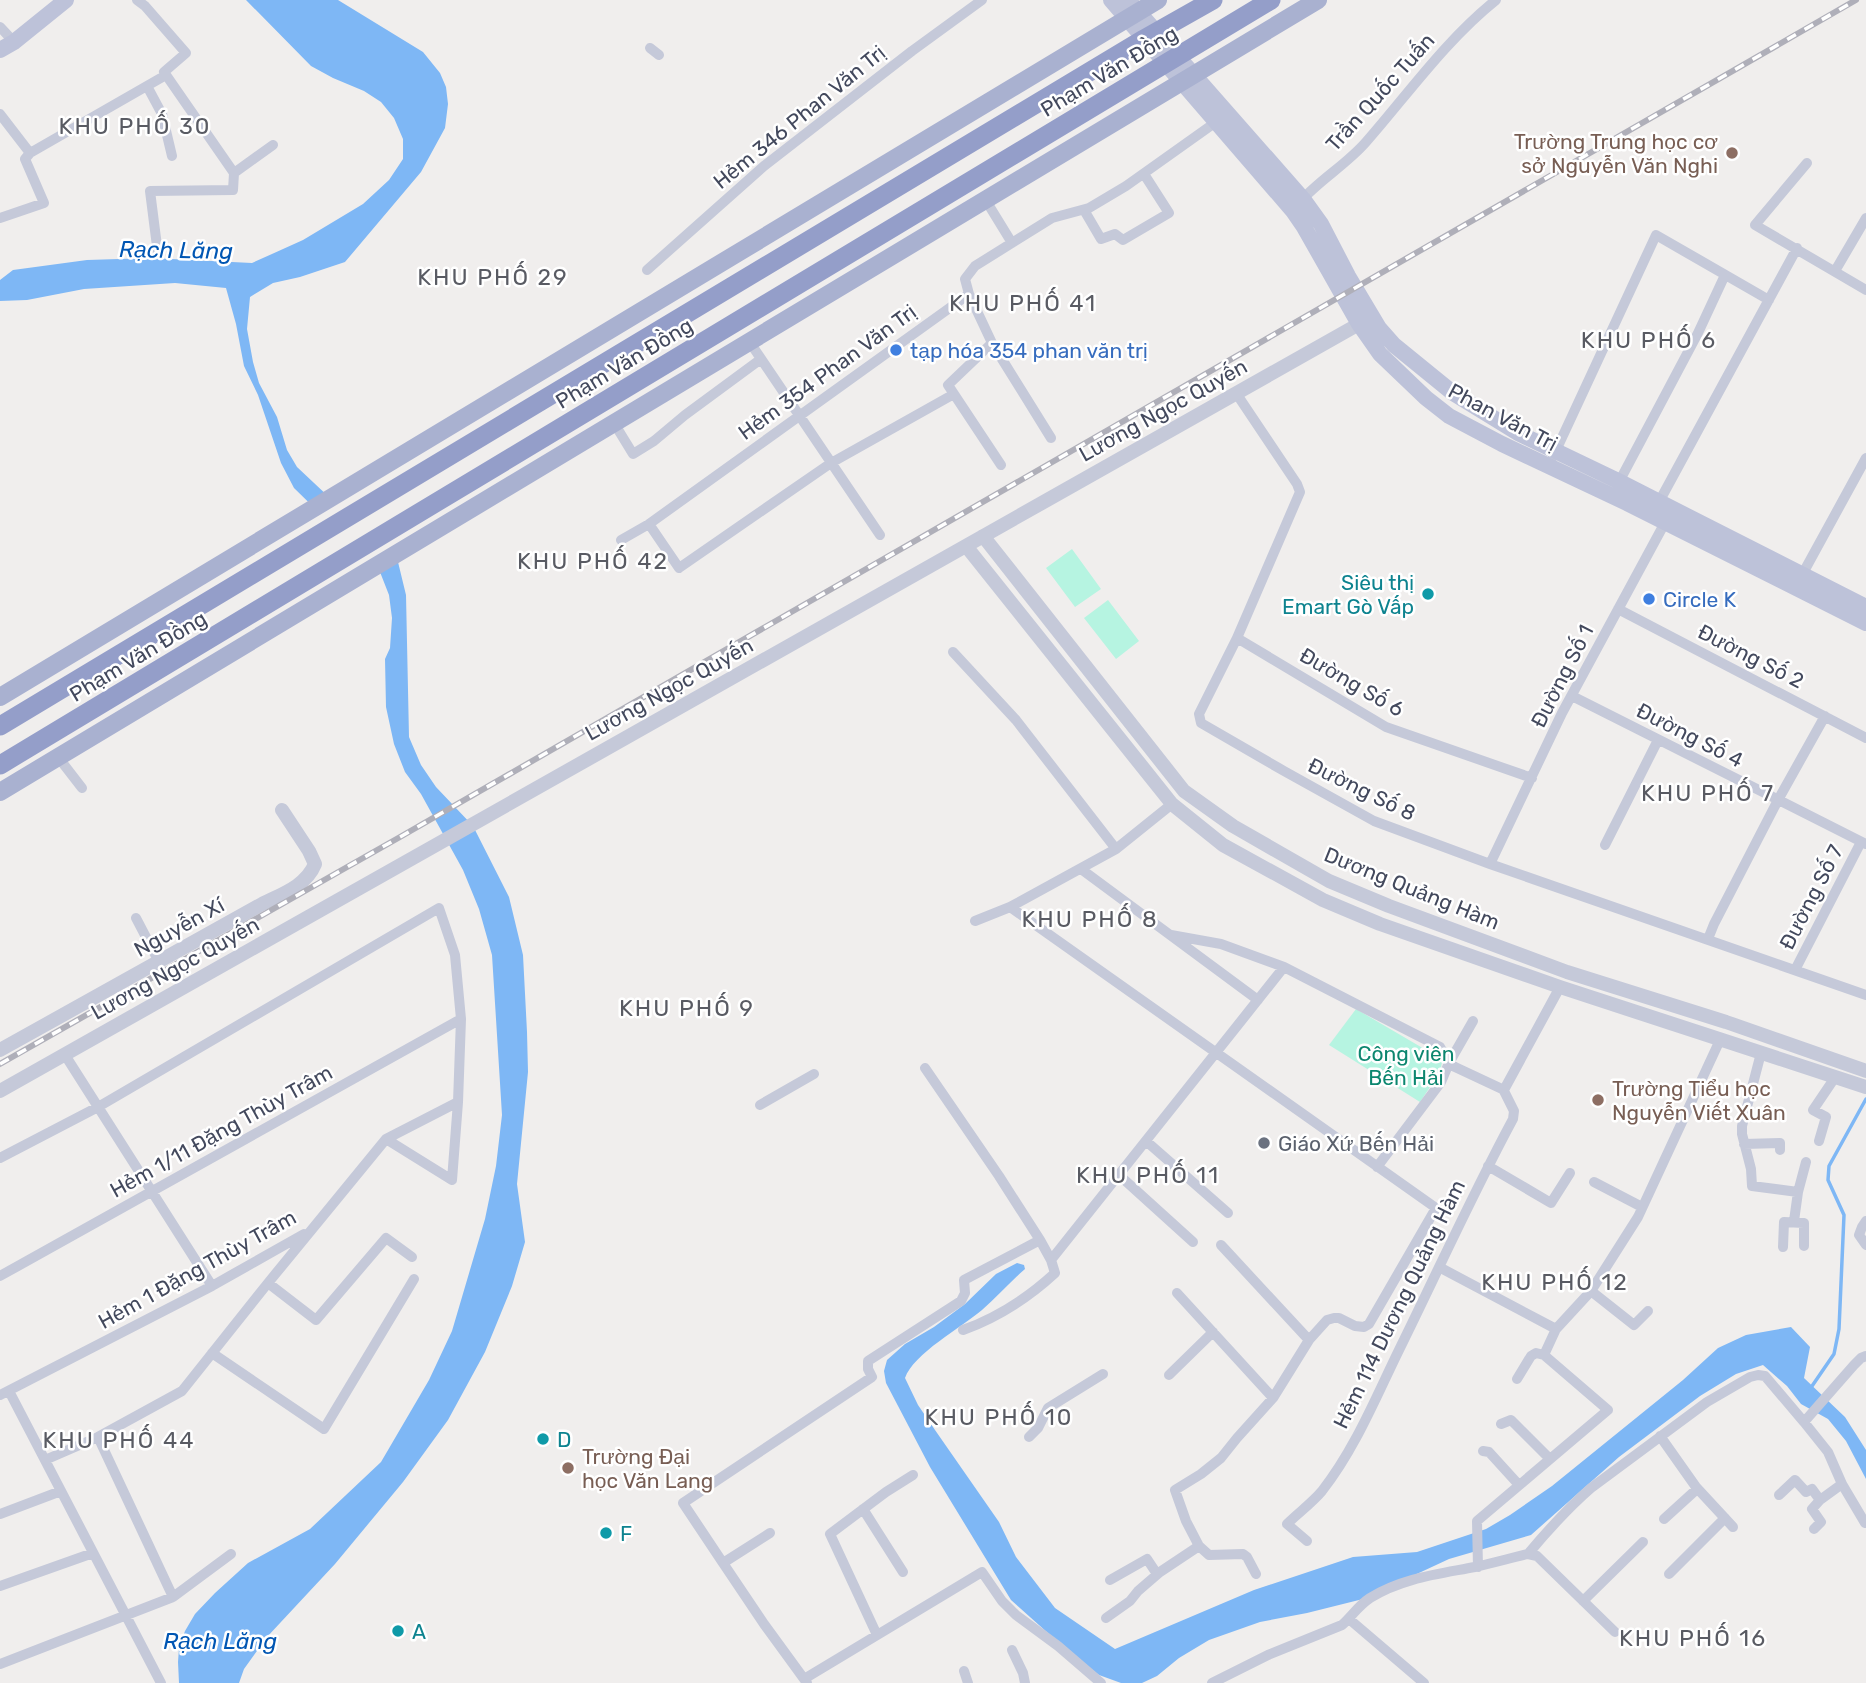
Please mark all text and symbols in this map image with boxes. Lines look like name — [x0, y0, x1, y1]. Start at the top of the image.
street label: Phạm Văn Đồng — [1036, 20, 1182, 122]
street label: Trần Quốc Tuấn — [1320, 28, 1440, 156]
street label: Hẻm 346 Phan Văn Trị — [708, 40, 890, 194]
district label: KHU PHỐ 30 — [59, 110, 211, 140]
place label: Trường Trung học cơ sở Nguyễn Văn Nghi — [1514, 129, 1718, 178]
marker: Trường Trung học cơ sở Nguyễn Văn Nghi — [1724, 145, 1740, 161]
water label: Rạch Lăng — [119, 235, 233, 265]
district label: KHU PHỐ 29 — [417, 261, 569, 291]
district label: KHU PHỐ 41 — [949, 287, 1097, 317]
street label: Hẻm 354 Phan Văn Trị — [733, 299, 921, 445]
street label: Phạm Văn Đồng — [551, 312, 697, 414]
district label: KHU PHỐ 6 — [1581, 324, 1717, 354]
place label: tạp hóa 354 phan văn trị — [910, 338, 1148, 363]
marker: tạp hóa 354 phan văn trị — [888, 342, 904, 358]
street label: Lương Ngọc Quyến — [1075, 353, 1251, 467]
street label: Phan Văn Trị — [1444, 378, 1562, 456]
district label: KHU PHỐ 42 — [517, 545, 669, 575]
place label: Siêu thị Emart Gò Vấp — [1282, 570, 1414, 619]
marker: Siêu thị Emart Gò Vấp — [1420, 586, 1436, 602]
place label: Circle K — [1663, 587, 1736, 612]
marker: Circle K — [1641, 591, 1657, 607]
street label: Phạm Văn Đồng — [65, 605, 211, 707]
street label: Đường Số 2 — [1694, 619, 1808, 693]
street label: Đường Số 1 — [1525, 620, 1599, 732]
street label: Lương Ngọc Quyến — [581, 632, 757, 746]
street label: Đường Số 6 — [1296, 642, 1408, 722]
street label: Đường Số 4 — [1633, 697, 1747, 773]
street label: Đường Số 8 — [1304, 752, 1420, 826]
district label: KHU PHỐ 7 — [1641, 777, 1775, 807]
street label: Đường Số 7 — [1774, 840, 1848, 953]
street label: Dương Quảng Hàm — [1321, 841, 1503, 935]
street label: Nguyễn Xí — [130, 892, 229, 962]
district label: KHU PHỐ 8 — [1021, 903, 1159, 933]
street label: Lương Ngọc Quyến — [87, 911, 263, 1025]
district label: KHU PHỐ 9 — [619, 992, 755, 1022]
park label: Công viên Bến Hải — [1357, 1041, 1455, 1090]
street label: Hẻm 1/11 Đặng Thùy Trâm — [106, 1059, 336, 1203]
place label: Trường Tiểu học Nguyễn Viết Xuân — [1612, 1076, 1786, 1125]
marker: Trường Tiểu học Nguyễn Viết Xuân — [1590, 1092, 1606, 1108]
place label: Giáo Xứ Bến Hải — [1278, 1131, 1434, 1156]
marker: Giáo Xứ Bến Hải — [1256, 1135, 1272, 1151]
district label: KHU PHỐ 11 — [1076, 1159, 1220, 1189]
street label: Hẻm 114 Dương Quảng Hàm — [1328, 1176, 1470, 1432]
street label: Hẻm 1 Đặng Thùy Trâm — [94, 1204, 300, 1334]
district label: KHU PHỐ 12 — [1481, 1266, 1629, 1296]
district label: KHU PHỐ 10 — [925, 1401, 1073, 1431]
district label: KHU PHỐ 44 — [43, 1424, 195, 1454]
place label: D — [557, 1427, 571, 1452]
marker: D — [535, 1431, 551, 1447]
place label: Trường Đại học Văn Lang — [582, 1444, 713, 1493]
marker: Trường Đại học Văn Lang — [560, 1460, 576, 1476]
place label: F — [620, 1521, 632, 1546]
marker: F — [598, 1525, 614, 1541]
place label: A — [412, 1619, 426, 1644]
district label: KHU PHỐ 16 — [1619, 1622, 1767, 1652]
marker: A — [390, 1623, 406, 1639]
water label: Rạch Lăng — [163, 1627, 277, 1655]

